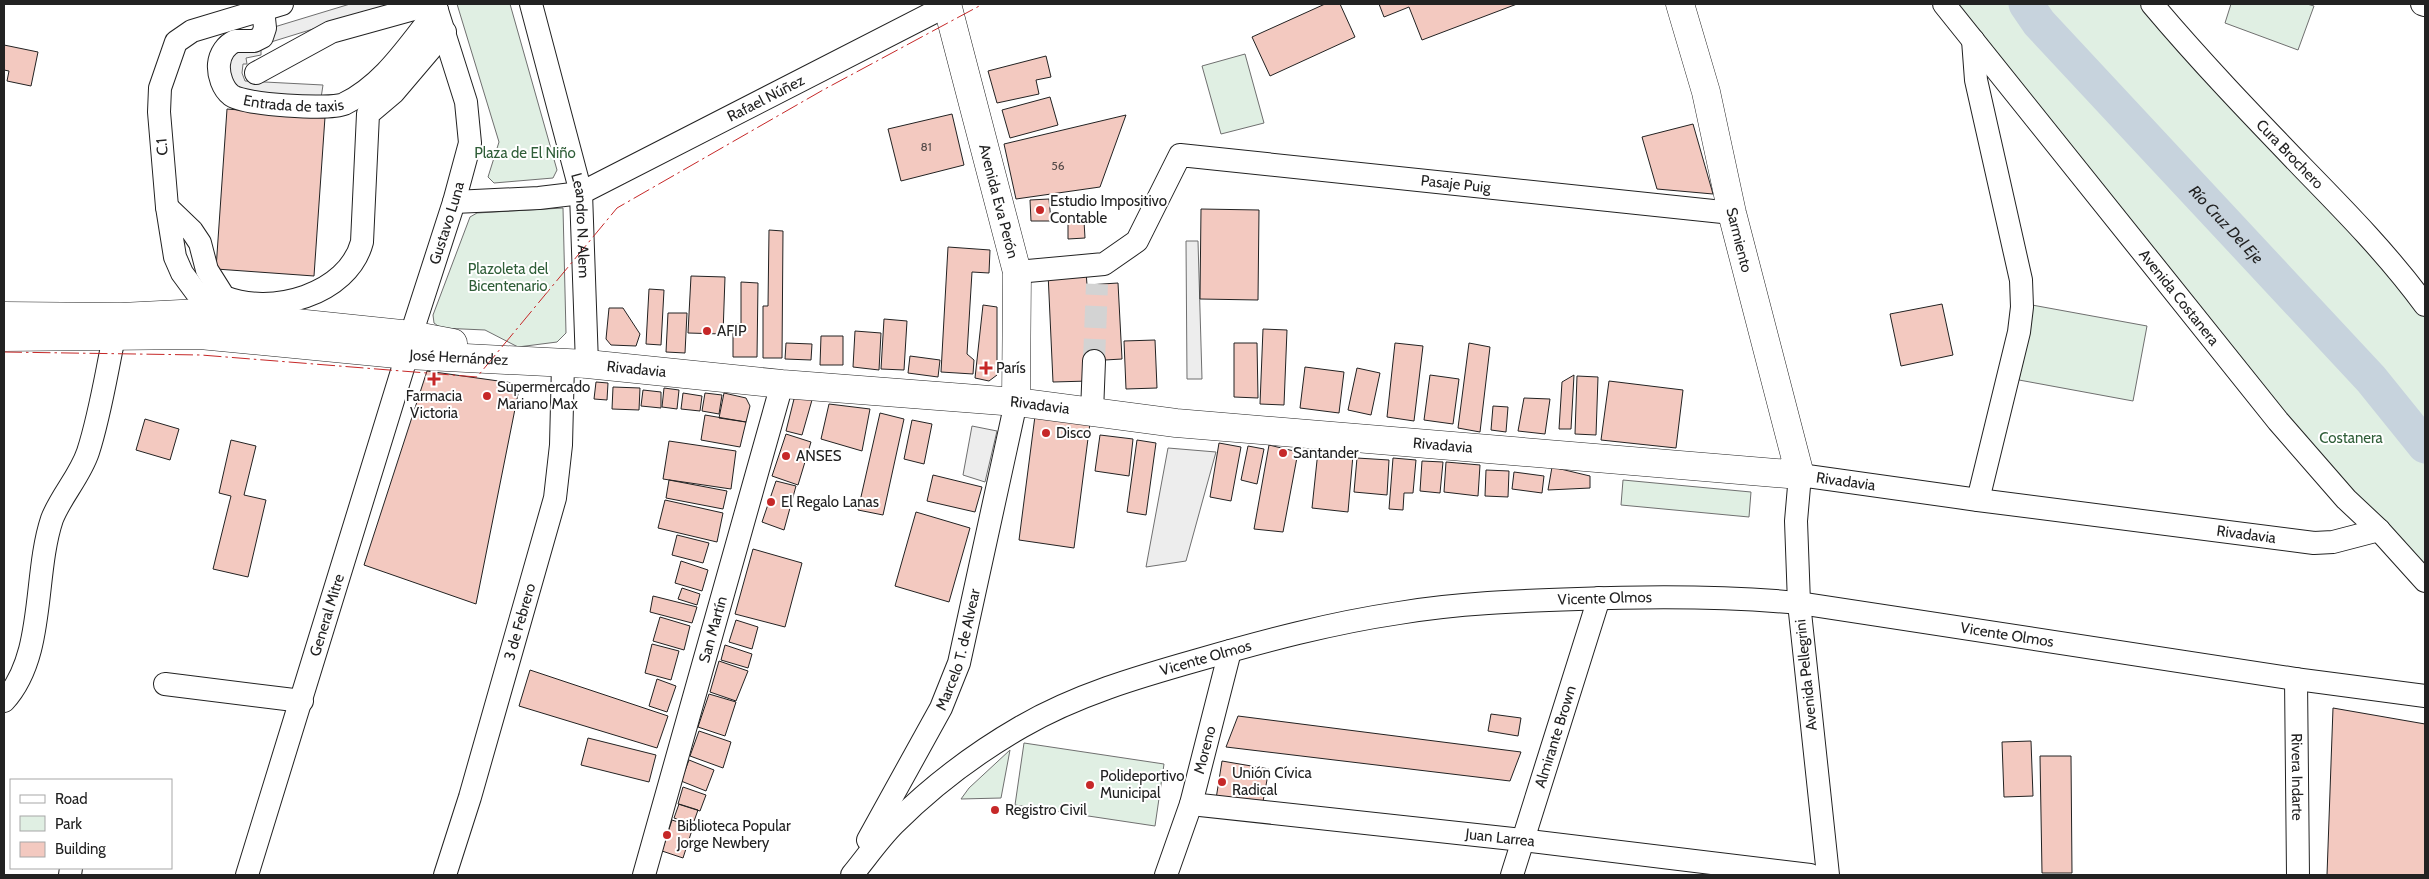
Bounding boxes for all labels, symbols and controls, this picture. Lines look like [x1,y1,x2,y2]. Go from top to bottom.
street label: Rafael Núñez [724,71,807,126]
street label: Entrada de taxis [242,91,345,116]
street label: Cura Brochero [2252,116,2327,193]
street label: C.1 [152,138,172,156]
house number: 81 [920,139,932,154]
street label: Avenida Eva Perón [975,142,1022,260]
park label: Plaza de El Niño [474,144,576,162]
house number: 56 [1051,158,1065,173]
street label: Leandro N. Alem [567,171,593,279]
street label: Pasaje Puig [1420,171,1492,197]
street label: Gustavo Luna [425,179,468,267]
water label: Río Cruz Del Eje [2185,181,2267,268]
place label: Estudio Impositivo Contable [1050,192,1167,227]
marker: Estudio Impositivo Contable [1034,204,1046,216]
street label: Sarmiento [1722,206,1756,274]
street label: Avenida Costanera [2135,246,2223,350]
park label: Plazoleta del Bicentenario [468,260,549,295]
place label: AFIP [717,322,747,340]
marker: AFIP [701,325,713,337]
street label: José Hernández [408,346,509,369]
street label: Rivadavia [606,357,668,381]
place label: París [996,359,1026,377]
marker: París [980,362,992,374]
marker: Farmacia Victoria [428,373,440,385]
place label: Supermercado Mariano Max [497,378,590,413]
place label: Farmacia Victoria [406,387,463,422]
marker: Supermercado Mariano Max [481,390,493,402]
street label: Rivadavia [1010,393,1071,418]
place label: Disco [1056,424,1091,442]
marker: Disco [1040,427,1052,439]
park label: Costanera [2319,429,2384,447]
street label: Rivadavia [1412,434,1474,457]
place label: Santander [1293,444,1359,462]
place label: ANSES [796,447,842,465]
marker: Santander [1277,447,1289,459]
marker: ANSES [780,450,792,462]
street label: Rivadavia [1815,468,1877,495]
place label: El Regalo Lanas [781,493,879,511]
marker: El Regalo Lanas [765,496,777,508]
street label: Rivadavia [2216,522,2278,547]
street label: General Mitre [306,571,348,658]
street label: 3 de Febrero [500,581,539,662]
street label: Marcelo T. de Alvear [932,587,984,713]
street label: Vicente Olmos [1557,588,1652,609]
street label: San Martín [695,594,731,665]
street label: Avenida Pellegrini [1791,618,1821,732]
street label: Vicente Olmos [1959,619,2055,651]
street label: Vicente Olmos [1158,636,1253,679]
street label: Almirante Brown [1531,683,1580,790]
street label: Moreno [1190,724,1220,776]
street label: Rivera Indarte [2288,733,2306,821]
place label: Unión Cívica Radical [1232,764,1312,799]
place label: Polideportivo Municipal [1100,767,1184,802]
marker: Unión Cívica Radical [1216,776,1228,788]
legend [10,779,172,869]
marker: Polideportivo Municipal [1084,779,1096,791]
text: Road [55,790,88,808]
place label: Registro Civil [1005,801,1087,819]
marker: Registro Civil [989,804,1001,816]
text: Park [55,815,82,833]
place label: Biblioteca Popular Jorge Newbery [676,817,791,852]
street label: Juan Larrea [1464,825,1537,851]
marker: Biblioteca Popular Jorge Newbery [661,829,673,841]
text: Building [55,840,106,858]

